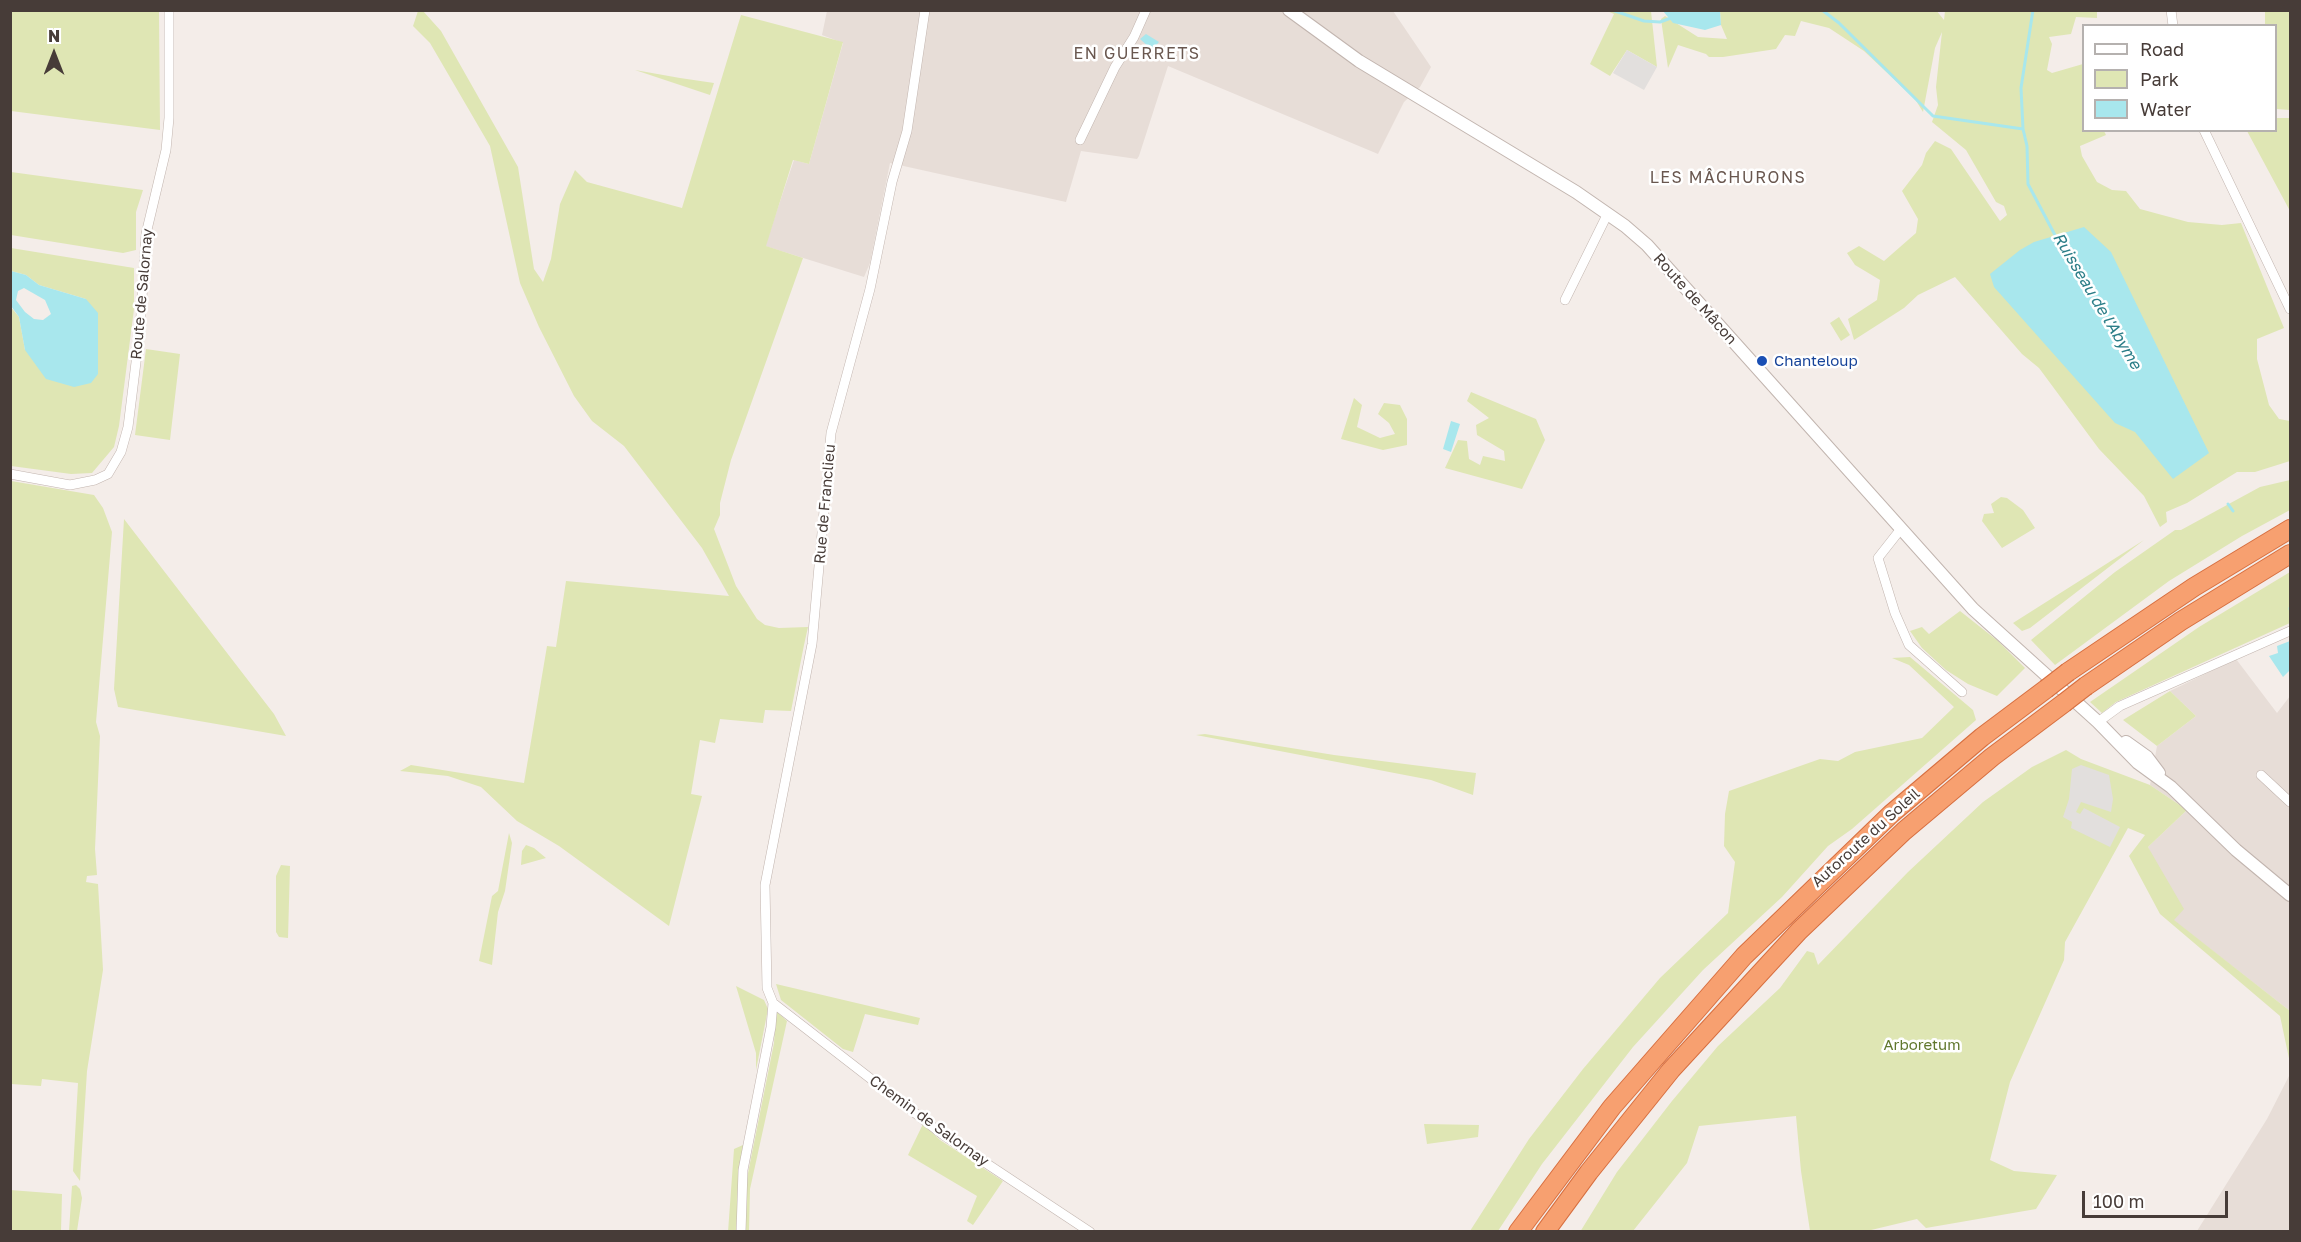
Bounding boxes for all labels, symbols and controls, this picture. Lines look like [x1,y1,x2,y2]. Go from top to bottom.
north arrow [24,24,84,84]
legend [2082,24,2277,132]
text: N [48,26,60,46]
text: Road [2140,38,2184,60]
district label: EN GUERRETS [1074,44,1200,64]
text: Park [2140,68,2179,90]
text: Water [2140,98,2191,120]
district label: LES MÂCHURONS [1650,168,1806,188]
street label: Route de Salornay [127,228,157,360]
water label: Ruisseau de l'Abyme [2049,229,2145,373]
street label: Route de Mâcon [1649,250,1741,348]
place label: Chanteloup [1774,352,1858,370]
marker: Chanteloup [1755,354,1769,368]
street label: Rue de Franclieu [811,443,839,565]
street label: Autoroute du Soleil [1808,785,1924,891]
park label: Arboretum [1884,1036,1960,1054]
street label: Chemin de Salornay [866,1072,992,1170]
scale bar [2085,1179,2230,1217]
text: 100 m [2093,1190,2144,1212]

